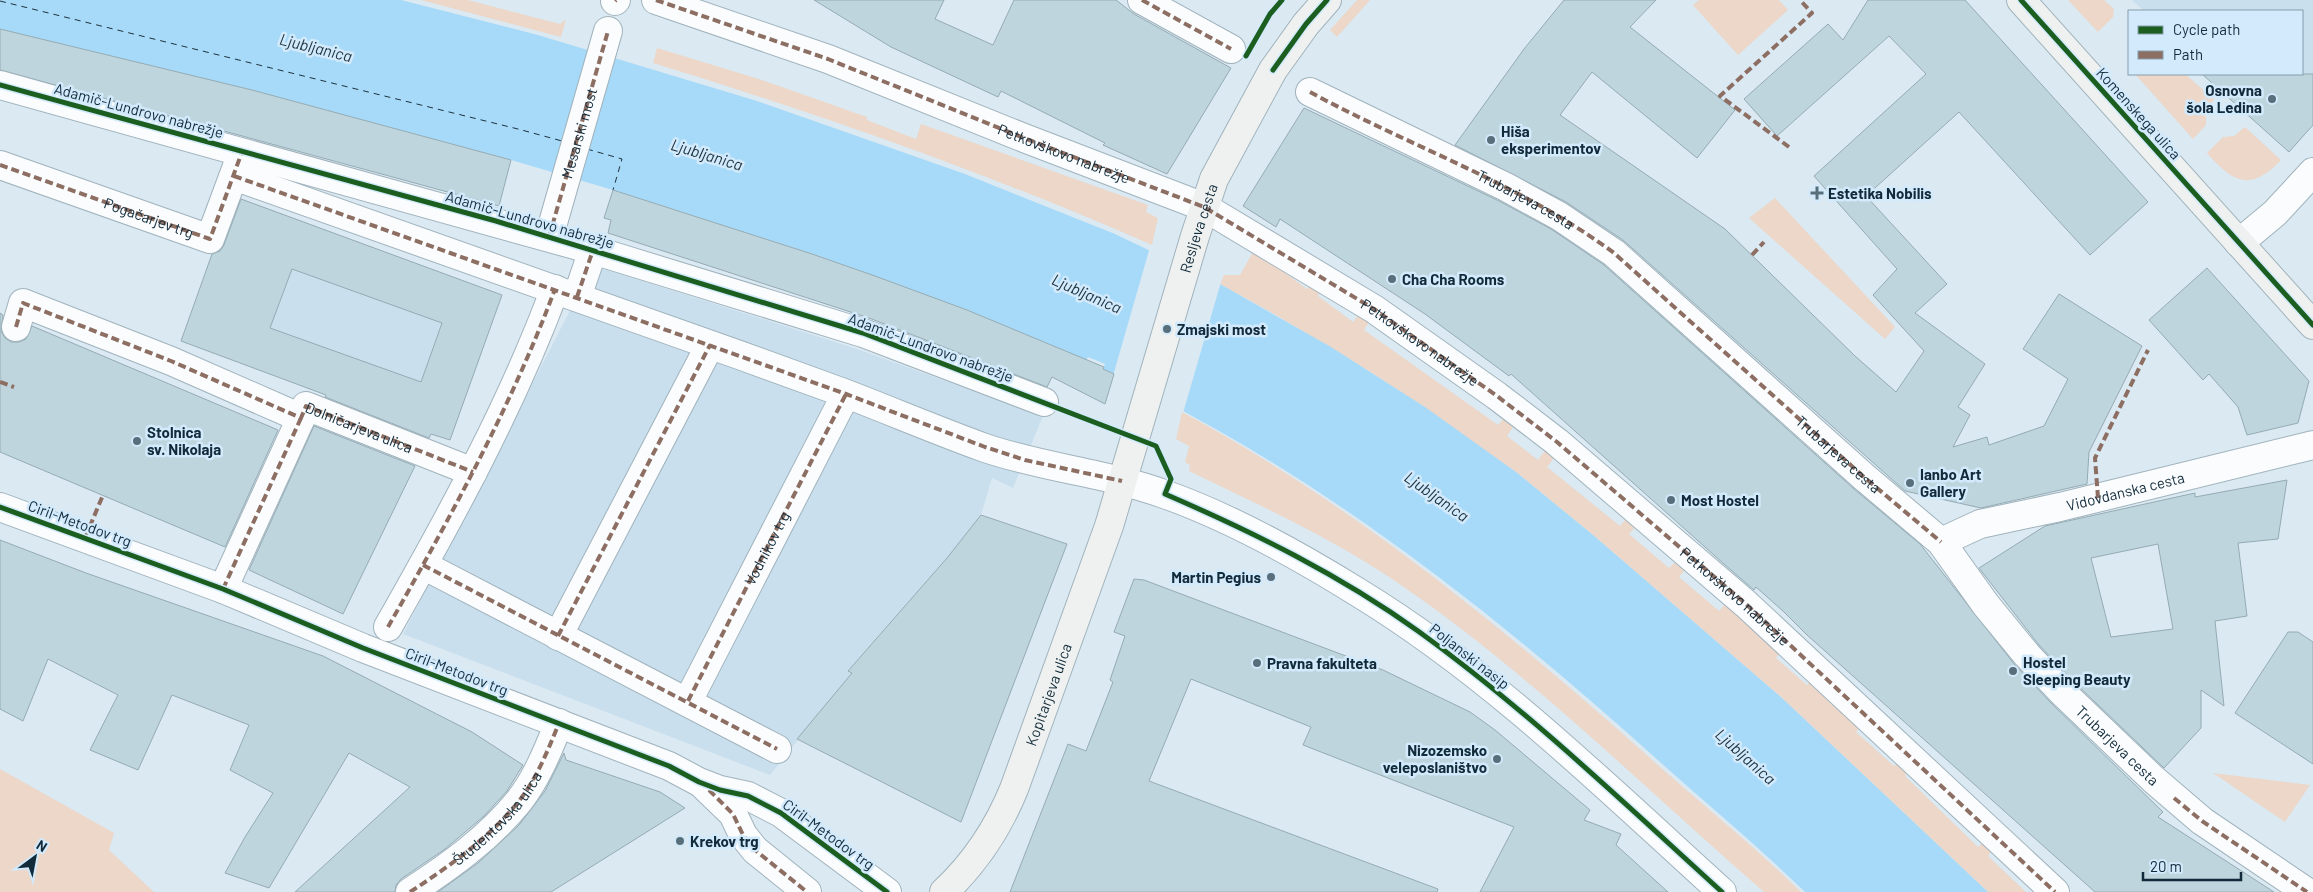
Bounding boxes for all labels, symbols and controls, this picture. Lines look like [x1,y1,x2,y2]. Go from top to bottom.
legend [2128,10,2303,75]
text: Cycle path [2173,20,2240,38]
water label: Ljubljanica [278,29,354,65]
text: Path [2173,45,2203,63]
street label: Komenskega ulica [2093,63,2185,163]
street label: Adamič-Lundrovo nabrežje [52,79,226,141]
place label: Osnovna šola Ledina [2186,81,2262,116]
street label: Mesarski most [557,86,600,181]
marker: Osnovna šola Ledina [2266,93,2278,105]
street label: Petkovškovo nabrežje [995,120,1133,187]
place label: Hiša eksperimentov [1501,122,1601,157]
water label: Ljubljanica [669,134,745,174]
marker: Hiša eksperimentov [1485,134,1497,146]
street label: Trubarjeva cesta [1474,166,1578,233]
street label: Resljeva cesta [1176,181,1221,275]
place label: Estetika Nobilis [1828,184,1932,202]
street label: Adamič-Lundrovo nabrežje [444,186,616,252]
marker: Estetika Nobilis [1810,186,1824,200]
street label: Pogačarjev trg [102,193,196,242]
water label: Ljubljanica [1049,269,1125,317]
place label: Cha Cha Rooms [1402,270,1505,288]
marker: Cha Cha Rooms [1386,273,1398,285]
street label: Petkovškovo nabrežje [1358,295,1483,390]
street label: Adamič-Lundrovo nabrežje [846,309,1016,385]
place label: Zmajski most [1177,320,1266,338]
marker: Zmajski most [1161,323,1173,335]
street label: Dolničarjeva ulica [303,398,415,456]
street label: Trubarjeva cesta [1792,412,1885,497]
place label: Stolnica sv. Nikolaja [147,423,221,458]
marker: Stolnica sv. Nikolaja [131,435,143,447]
place label: Ianbo Art Gallery [1920,465,1982,500]
water label: Ljubljanica [1401,467,1473,525]
street label: Vidovdanska cesta [2064,468,2186,514]
marker: Ianbo Art Gallery [1904,477,1916,489]
place label: Most Hostel [1681,491,1759,509]
marker: Most Hostel [1665,494,1677,506]
street label: Ciril-Metodov trg [26,496,134,550]
street label: Vodnikov trg [740,508,793,588]
street label: Petkovškovo nabrežje [1677,543,1794,649]
place label: Martin Pegius [1171,568,1261,586]
marker: Martin Pegius [1265,571,1277,583]
street label: Poljanski nasip [1427,619,1513,693]
street label: Kopitarjeva ulica [1021,641,1075,748]
street label: Ciril-Metodov trg [403,643,511,699]
place label: Hostel Sleeping Beauty [2023,653,2131,688]
place label: Pravna fakulteta [1267,654,1377,672]
marker: Pravna fakulteta [1251,657,1263,669]
marker: Hostel Sleeping Beauty [2007,665,2019,677]
street label: Trubarjeva cesta [2073,701,2163,789]
water label: Ljubljanica [1712,724,1780,788]
place label: Nizozemsko veleposlaništvo [1383,741,1487,776]
marker: Nizozemsko veleposlaništvo [1491,753,1503,765]
street label: Študentovska ulica [449,768,545,869]
street label: Ciril-Metodov trg [780,795,878,873]
north arrow [10,832,60,882]
place label: Krekov trg [690,832,759,850]
marker: Krekov trg [674,835,686,847]
text: N [34,836,51,855]
scale bar [2143,850,2240,882]
text: 20 m [2150,857,2182,875]

